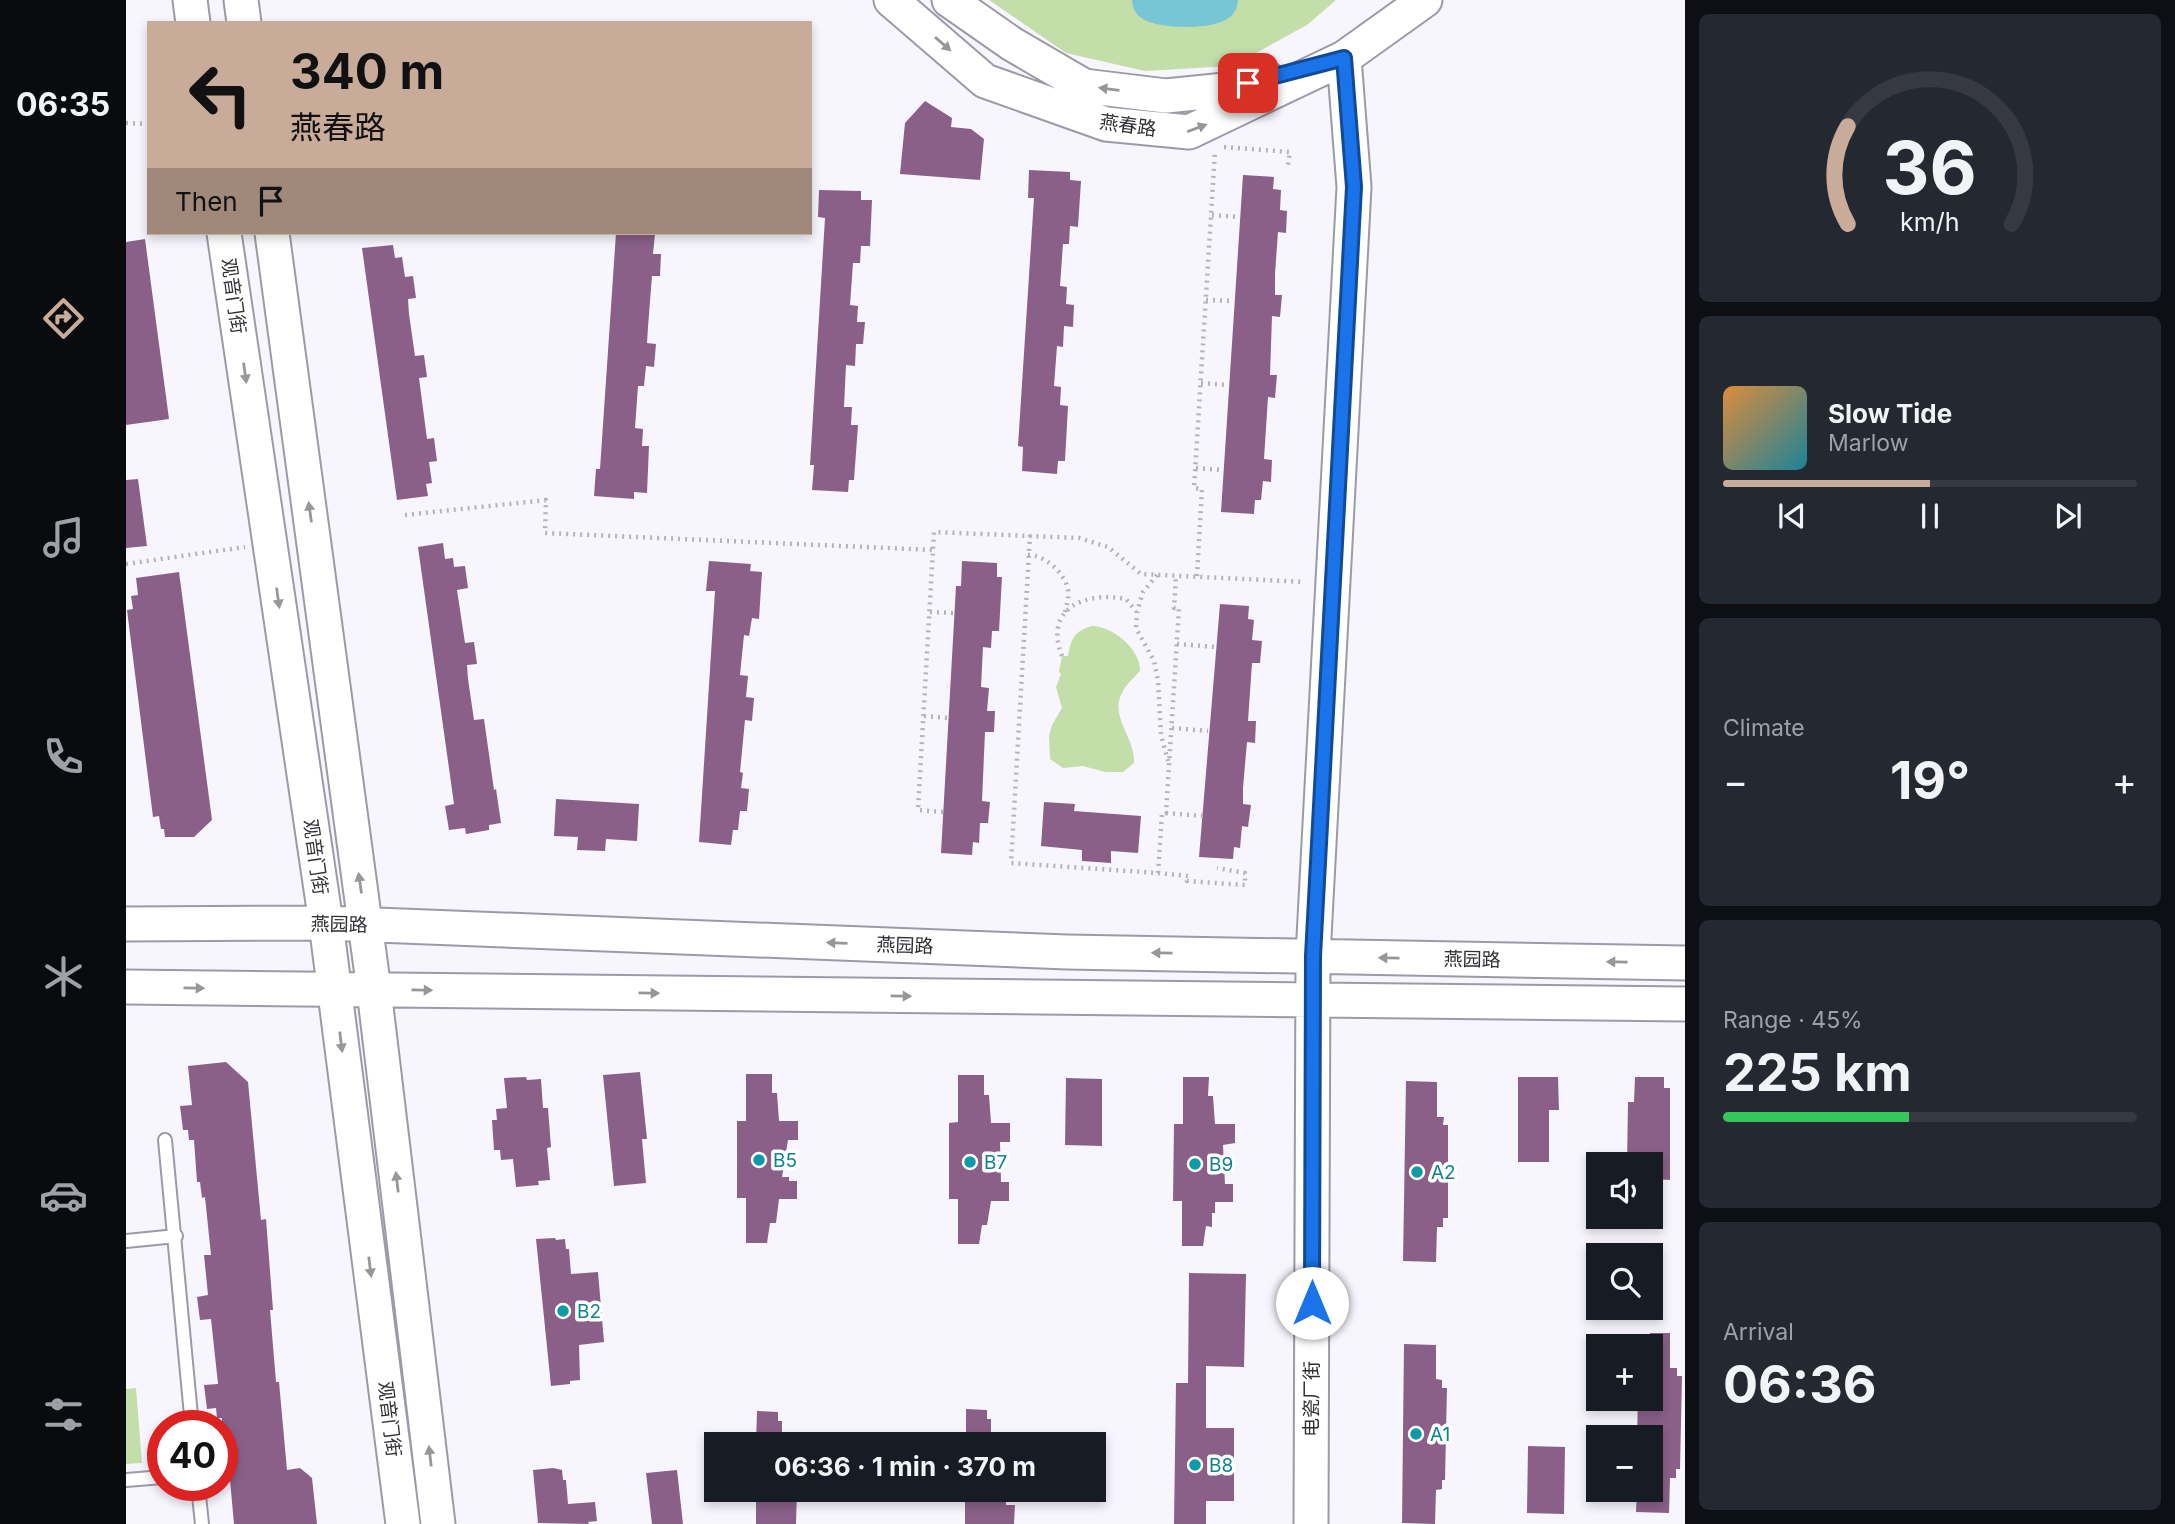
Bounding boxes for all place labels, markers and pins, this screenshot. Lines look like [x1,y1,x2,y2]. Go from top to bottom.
pin [1218,53,1278,113]
place label: B5 [773,1149,797,1172]
place label: B7 [984,1151,1007,1174]
marker: B5 [751,1152,767,1168]
place label: B9 [1209,1153,1233,1176]
marker: B7 [962,1154,978,1170]
marker: B9 [1187,1156,1203,1172]
place label: A2 [1431,1161,1456,1184]
marker: A2 [1409,1164,1425,1180]
place label: B2 [577,1300,601,1323]
marker: B2 [555,1303,571,1319]
place label: A1 [1430,1423,1450,1446]
marker: A1 [1408,1426,1424,1442]
place label: B8 [1209,1454,1233,1477]
marker: B8 [1187,1457,1203,1473]

